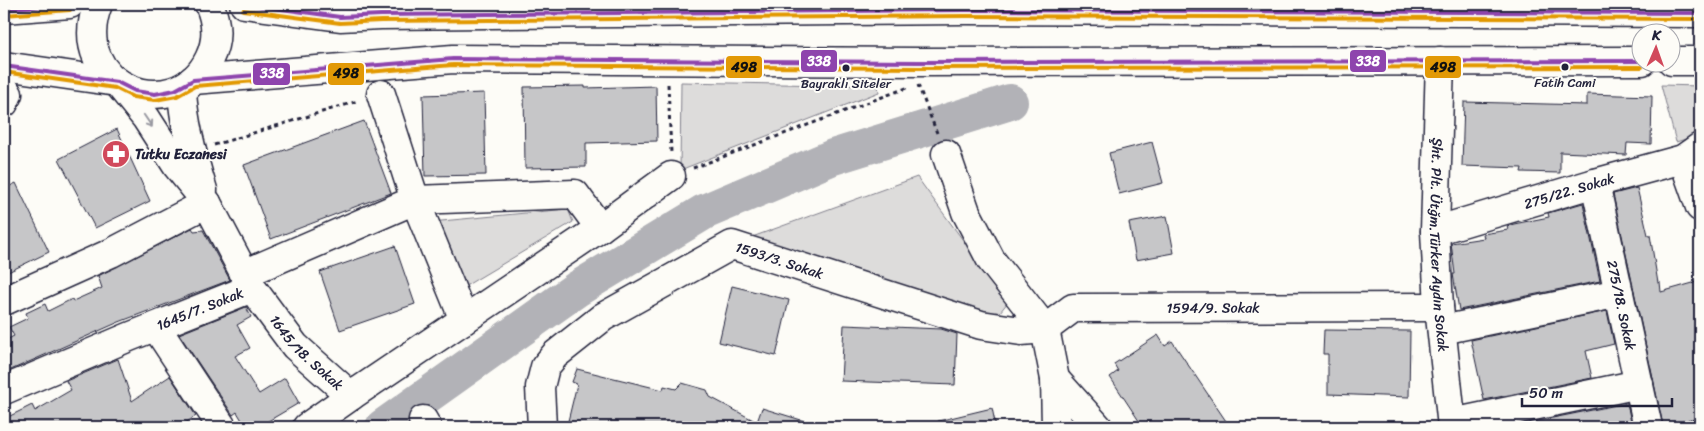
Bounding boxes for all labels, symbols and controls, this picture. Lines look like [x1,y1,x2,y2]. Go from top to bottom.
north arrow [1632,22,1682,72]
text: K [1651,23,1663,48]
line badge: 338 [800,49,838,73]
text: 338 [806,49,831,74]
line badge: 338 [1349,49,1387,73]
text: 338 [1355,49,1380,74]
line badge: 498 [725,55,763,79]
text: 498 [730,55,757,80]
line badge: 498 [1424,55,1462,79]
text: 498 [1429,55,1456,80]
text: 338 [259,61,284,86]
text: 498 [332,61,359,86]
line badge: 338 [252,62,291,86]
line badge: 498 [327,62,365,86]
marker: Fatih Cami [1560,62,1570,72]
marker: Bayraklı Siteler [841,63,851,73]
place label: Fatih Cami [1534,71,1596,94]
place label: Bayraklı Siteler [801,72,892,95]
one-way arrow [143,113,153,127]
street label: Şht. Plt. Ütğm.Türker Aydın Sokak [1422,137,1456,353]
pharmacy icon: Tutku Eczanesi [101,139,131,169]
place label: Tutku Eczanesi [135,142,228,167]
street label: 275/22. Sokak [1521,166,1618,216]
street label: 1593/3. Sokak [732,234,827,286]
street label: 275/18. Sokak [1600,258,1644,353]
street label: 1645/7. Sokak [152,280,248,337]
street label: 1594/9. Sokak [1166,295,1260,320]
street label: 1645/18. Sokak [263,309,350,397]
scale bar [1522,376,1672,408]
text: 50 m [1529,380,1564,406]

